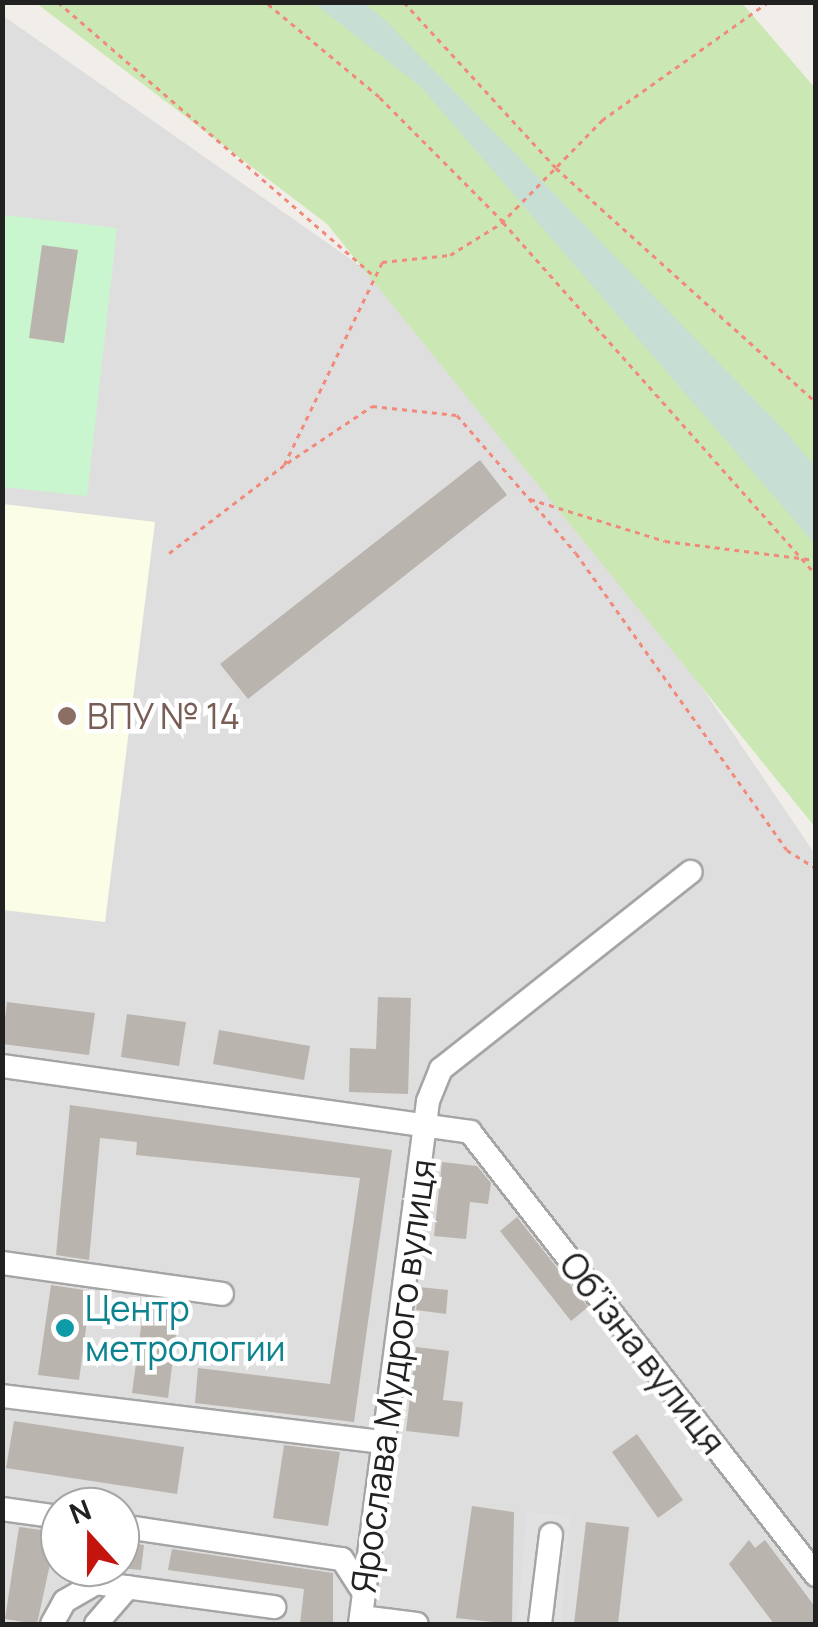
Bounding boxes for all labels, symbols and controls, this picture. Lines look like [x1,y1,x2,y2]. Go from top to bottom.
place label: ВПУ № 14 [87,695,241,737]
marker: ВПУ № 14 [56,705,78,727]
street label: Ярослава Мудрого вулиця [342,1156,444,1596]
street label: Об’їзна вулиця [551,1244,735,1462]
place label: Центр метрологии [85,1287,286,1369]
marker: Центр метрологии [54,1317,76,1339]
north arrow [40,1487,140,1587]
text: N [64,1490,96,1532]

